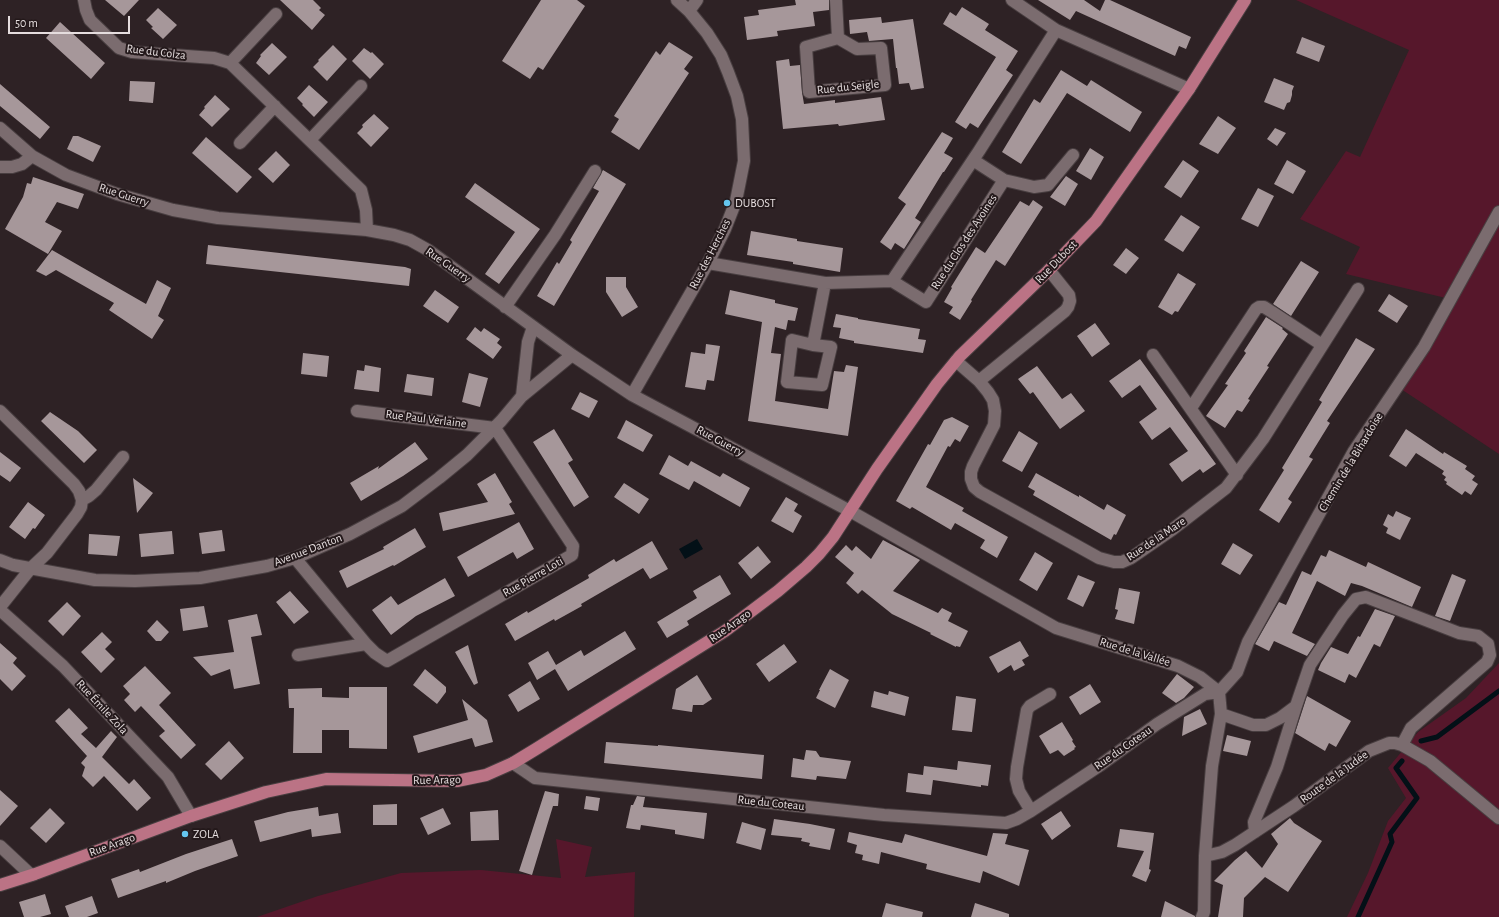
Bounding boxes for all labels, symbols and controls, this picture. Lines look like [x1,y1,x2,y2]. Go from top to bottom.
scale bar [10,8,132,34]
text: 50 m [15,17,38,29]
street label: Rue du Colza [125,41,187,63]
street label: Rue du Seigle [816,77,880,97]
street label: Rue Guerry [97,180,151,210]
street label: Rue du Clos des Avoines [928,192,1000,292]
place label: DUBOST [735,196,776,210]
marker: DUBOST [722,198,732,208]
street label: Rue des Herches [686,217,734,291]
street label: Rue Dubost [1032,237,1080,287]
street label: Rue Guerry [423,244,473,286]
street label: Rue Paul Verlaine [385,407,467,431]
street label: Chemin de la Bihardoise [1316,410,1386,514]
street label: Rue Guerry [694,423,746,459]
street label: Rue de la Mare [1124,514,1188,564]
street label: Avenue Danton [272,530,344,570]
street label: Rue Pierre Loti [500,554,566,600]
street label: Rue Arago [706,606,754,646]
street label: Rue de la Vallée [1098,634,1172,670]
street label: Rue Émile Zola [73,677,131,737]
street label: Rue du Coteau [1091,723,1155,773]
street label: Route de la Judée [1297,747,1371,807]
street label: Rue Arago [413,772,461,788]
street label: Rue du Coteau [737,792,805,814]
place label: ZOLA [193,827,219,841]
marker: ZOLA [180,829,190,839]
street label: Rue Arago [87,830,137,860]

